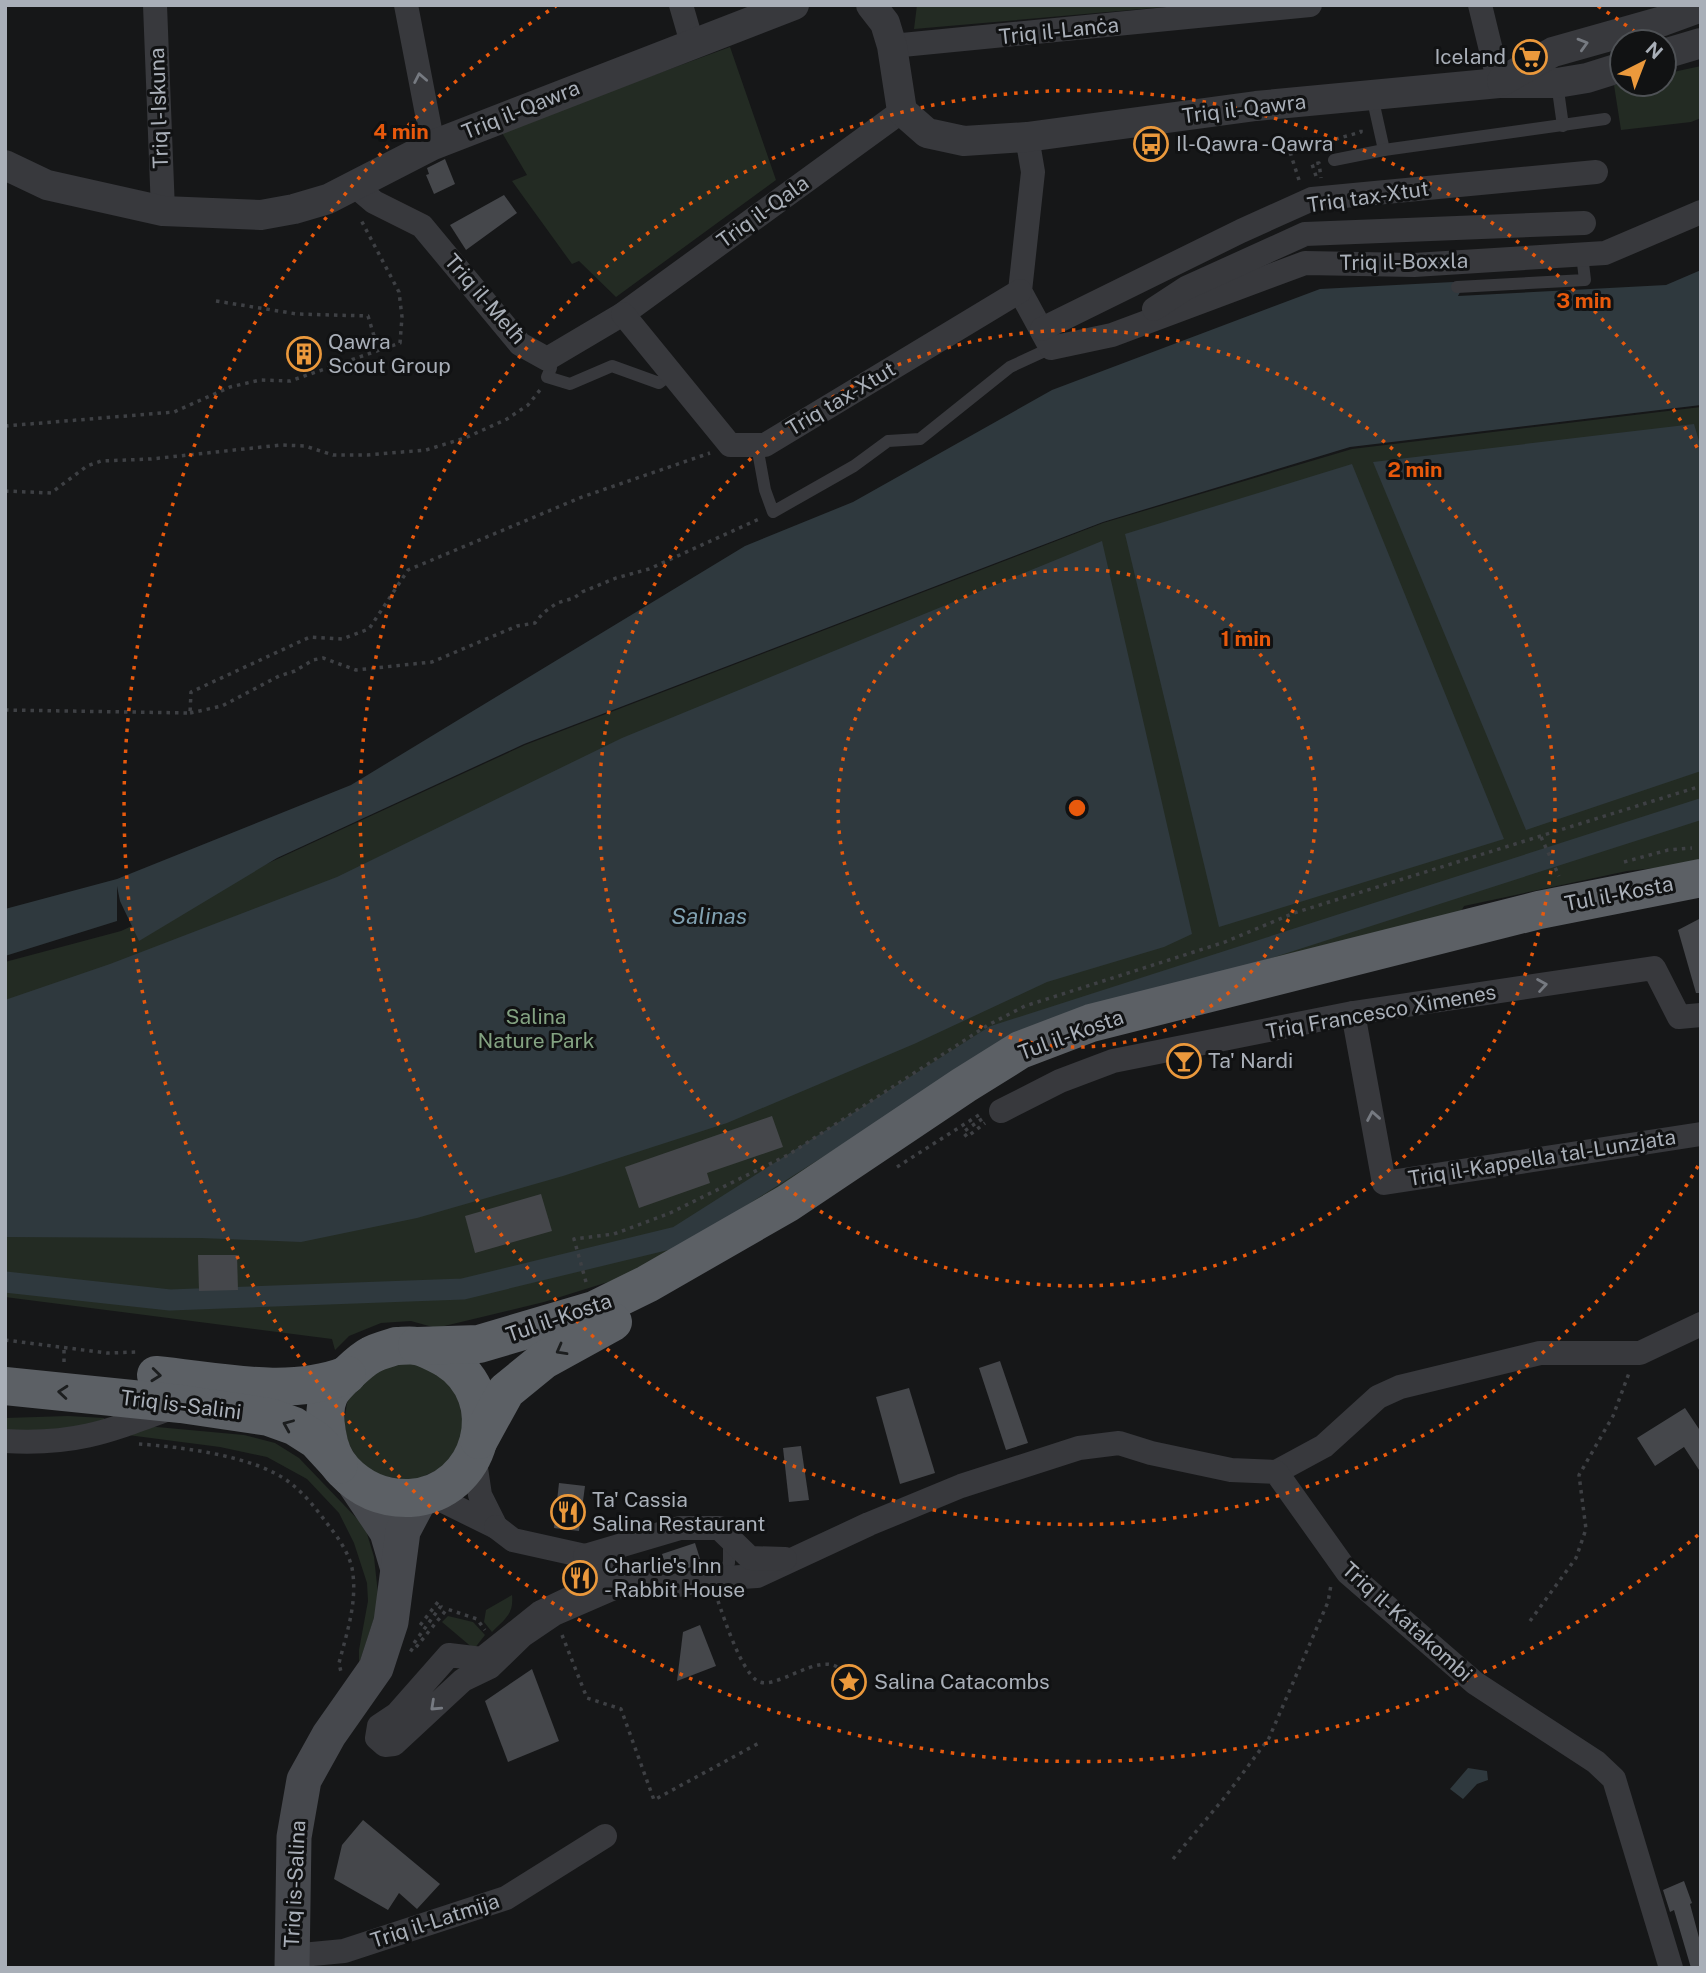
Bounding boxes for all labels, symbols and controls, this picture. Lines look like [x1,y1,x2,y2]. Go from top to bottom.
street label: Triq il-Lanċa [998,12,1120,49]
north arrow [1608,28,1678,98]
text: N [1641,37,1667,64]
supermarket icon: Iceland [1511,38,1549,76]
one-way arrow [1576,38,1588,52]
place label: Iceland [1434,44,1506,69]
street label: Triq l-Iskuna [144,47,173,169]
one-way arrow [414,72,429,84]
street label: Triq il-Qawra [458,75,583,144]
street label: Triq il-Qawra [1181,89,1307,129]
text: 4 min [373,119,429,144]
bus stop icon: Il-Qawra - Qawra [1132,125,1170,163]
place label: Il-Qawra - Qawra [1176,131,1333,156]
street label: Triq il-Qala [712,170,813,253]
street label: Triq tax-Xtut [1305,176,1430,217]
street label: Triq il-Boxxla [1339,248,1469,275]
street label: Triq il-Melħ [440,249,531,349]
text: 3 min [1556,288,1612,313]
place label: Qawra Scout Group [328,329,451,378]
building icon: Qawra Scout Group [285,335,323,373]
street label: Triq tax-Xtut [782,356,900,441]
text: 2 min [1387,457,1443,482]
text: 1 min [1221,626,1271,651]
centre of rings [1065,796,1089,820]
street label: Tul il-Kosta [1563,871,1675,916]
water label: Salinas [671,902,747,929]
one-way arrow [1536,978,1547,993]
street label: Triq Francesco Ximenes [1264,979,1498,1044]
park label: Salina Nature Park [477,1004,595,1053]
street label: Tul il-Kosta [1015,1004,1127,1065]
bar icon: Ta' Nardi [1165,1042,1203,1080]
place label: Ta' Nardi [1208,1048,1293,1073]
one-way arrow [1366,1110,1381,1122]
street label: Triq il-Kappella tal-Lunzjata [1406,1124,1677,1191]
street label: Tul il-Kosta [503,1288,615,1347]
one-way arrow [556,1342,568,1355]
one-way arrow [151,1367,162,1382]
one-way arrow [58,1384,69,1399]
street label: Triq is-Salini [119,1385,243,1424]
one-way arrow [282,1419,295,1433]
place label: Ta' Cassia Salina Restaurant [592,1487,765,1536]
restaurant icon: Ta' Cassia Salina Restaurant [549,1493,587,1531]
place label: Charlie's Inn - Rabbit House [604,1553,745,1602]
street label: Triq il-Katakombi [1337,1557,1477,1686]
restaurant icon: Charlie's Inn - Rabbit House [561,1559,599,1597]
place icon: Salina Catacombs [830,1663,868,1701]
place label: Salina Catacombs [874,1669,1050,1694]
one-way arrow [430,1698,443,1710]
street label: Triq is-Salina [279,1820,310,1948]
street label: Triq il-Latmija [367,1888,502,1953]

